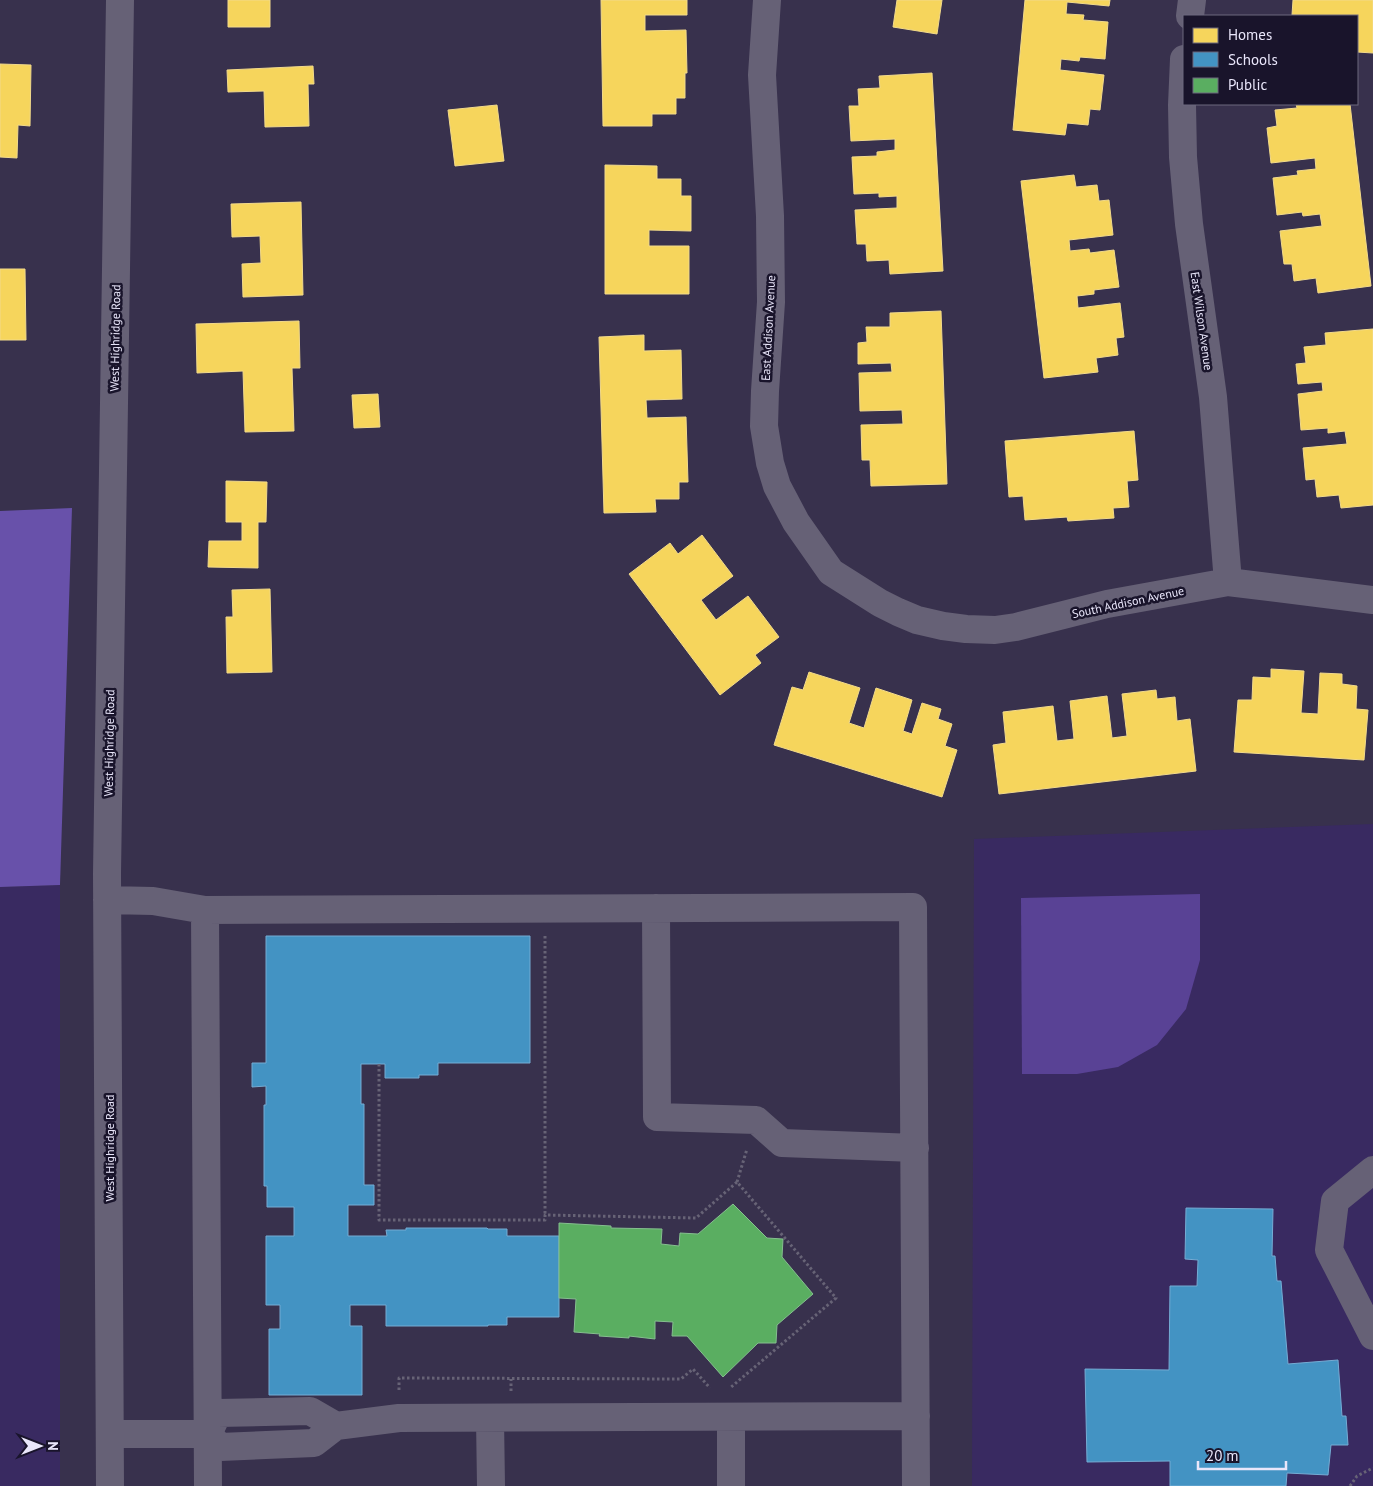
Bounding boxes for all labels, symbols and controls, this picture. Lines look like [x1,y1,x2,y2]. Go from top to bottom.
legend [1183,15,1358,105]
text: Homes [1228,25,1272,44]
text: Schools [1228,50,1278,69]
text: Public [1228,75,1267,94]
street label: East Wilson Avenue [1188,271,1216,371]
street label: East Addison Avenue [758,275,778,381]
street label: West Highridge Road [107,284,123,392]
street label: South Addison Avenue [1071,583,1185,621]
street label: West Highridge Road [101,689,117,797]
street label: West Highridge Road [102,1094,117,1202]
north arrow [15,1421,65,1471]
scale bar [1198,1438,1286,1470]
text: N [44,1441,62,1451]
text: 20 m [1206,1446,1239,1465]

